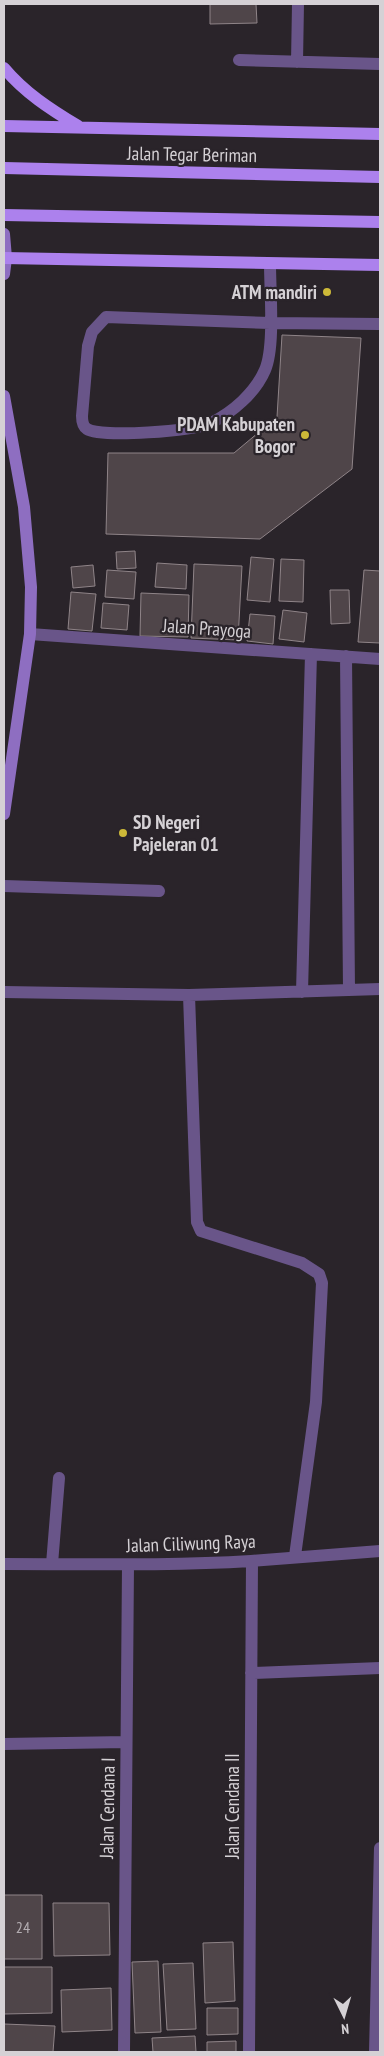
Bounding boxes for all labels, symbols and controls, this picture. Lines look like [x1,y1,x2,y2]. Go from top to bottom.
street label: Jalan Tegar Beriman [126,141,257,167]
place label: ATM mandiri [231,280,317,304]
marker: ATM mandiri [321,286,333,298]
place label: PDAM Kabupaten Bogor [177,412,295,458]
marker: PDAM Kabupaten Bogor [299,429,311,441]
street label: Jalan Prayoga [161,613,252,643]
place label: SD Negeri Pajeleran 01 [133,810,219,856]
marker: SD Negeri Pajeleran 01 [117,827,129,839]
street label: Jalan Ciliwung Raya [125,1529,256,1557]
street label: Jalan Cendana II [220,1753,244,1860]
street label: Jalan Cendana I [94,1757,120,1860]
house number: 24 [16,1917,30,1937]
north arrow [319,1991,369,2041]
text: N [341,2020,350,2038]

